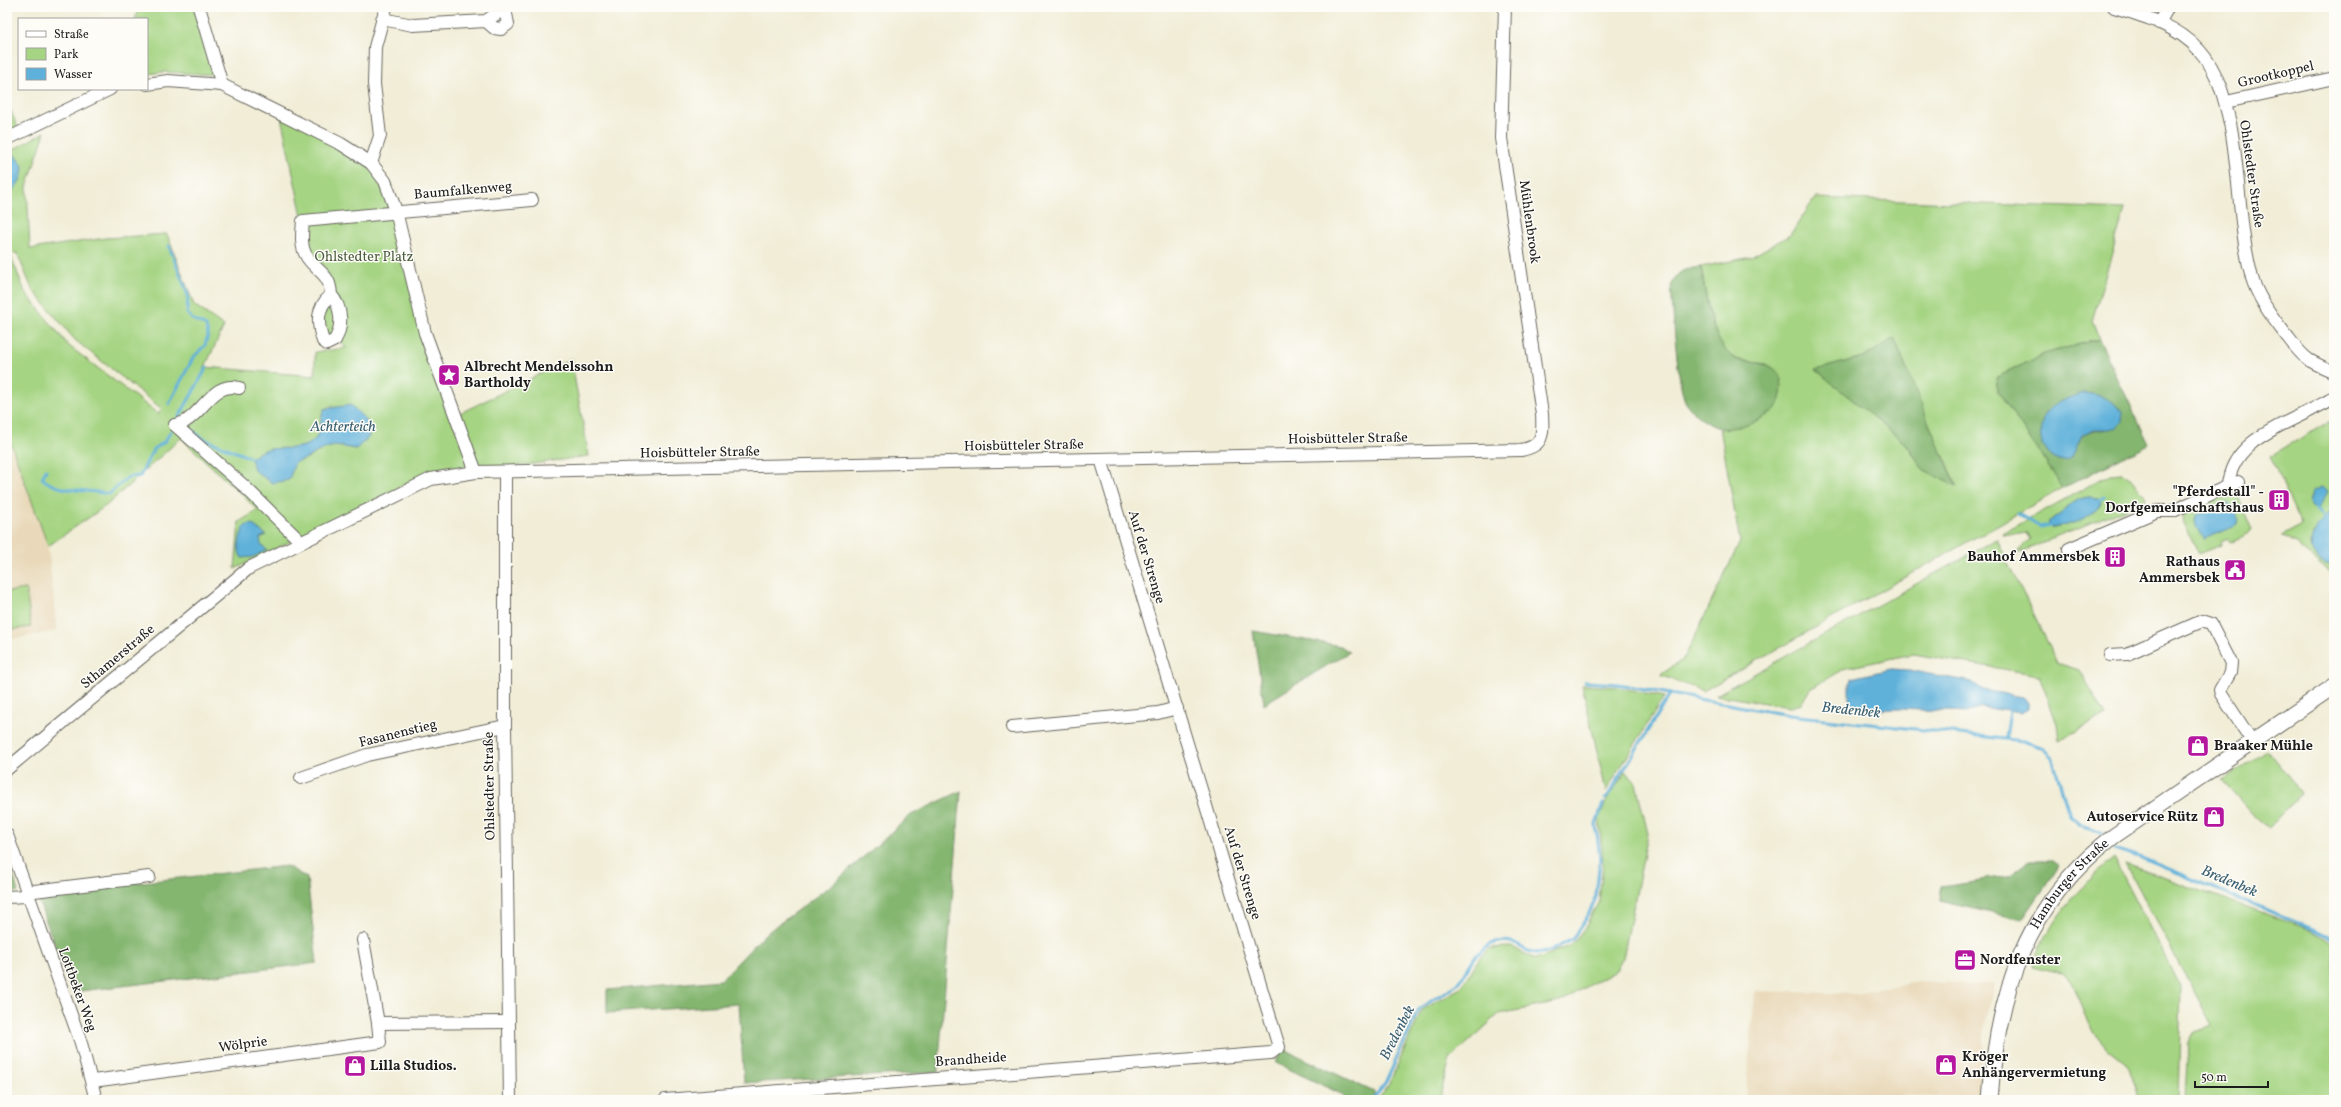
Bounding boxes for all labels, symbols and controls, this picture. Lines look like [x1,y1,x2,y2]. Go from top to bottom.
legend [18,18,148,90]
text: Straße [54,27,89,43]
text: Park [54,47,79,63]
street label: Grootkoppel [2236,57,2316,93]
text: Wasser [54,67,92,83]
street label: Ohlstedter Straße [2234,119,2268,229]
street label: Baumfalkenweg [413,177,513,205]
street label: Mühlenbrook [1514,179,1544,265]
park label: Ohlstedter Platz [314,248,414,267]
place label: Albrecht Mendelssohn Bartholdy [464,358,613,393]
place icon: Albrecht Mendelssohn Bartholdy [436,362,462,388]
water label: Achterteich [309,417,376,438]
street label: Hoisbütteler Straße [1288,428,1408,450]
street label: Hoisbütteler Straße [964,435,1084,457]
street label: Hoisbütteler Straße [640,442,760,464]
place label: "Pferdestall" - Dorfgemeinschaftshaus [2105,483,2264,518]
building icon: "Pferdestall" - Dorfgemeinschaftshaus [2266,487,2292,513]
street label: Auf der Strenge [1123,508,1169,606]
building icon: Bauhof Ammersbek [2102,544,2128,570]
place label: Bauhof Ammersbek [1967,548,2101,567]
place label: Rathaus Ammersbek [2139,553,2221,588]
public building icon: Rathaus Ammersbek [2222,557,2248,583]
street label: Sthamerstraße [77,620,159,694]
water label: Bredenbek [1820,697,1882,725]
street label: Fasanenstieg [357,715,439,753]
street label: Ohlstedter Straße [480,731,500,840]
shop icon: Braaker Mühle [2185,733,2211,759]
place label: Braaker Mühle [2214,737,2313,756]
shop icon: Autoservice Rütz [2201,804,2227,830]
place label: Autoservice Rütz [2087,808,2198,827]
street label: Auf der Strenge [1219,824,1265,922]
street label: Hamburger Straße [2025,834,2113,933]
water label: Bredenbek [2198,861,2260,903]
street label: Lottbeker Weg [53,945,101,1035]
office icon: Nordfenster [1952,947,1978,973]
place label: Nordfenster [1980,951,2061,970]
water label: Bredenbek [1375,1002,1421,1064]
street label: Wölprie [217,1032,269,1058]
street label: Brandheide [935,1048,1008,1072]
place label: Kröger Anhängervermietung [1962,1048,2106,1083]
shop icon: Kröger Anhängervermietung [1933,1052,1959,1078]
shop icon: Lilla Studios. [342,1053,368,1079]
place label: Lilla Studios. [370,1057,457,1076]
scale bar [2195,1063,2268,1089]
text: 50 m [2201,1070,2227,1086]

